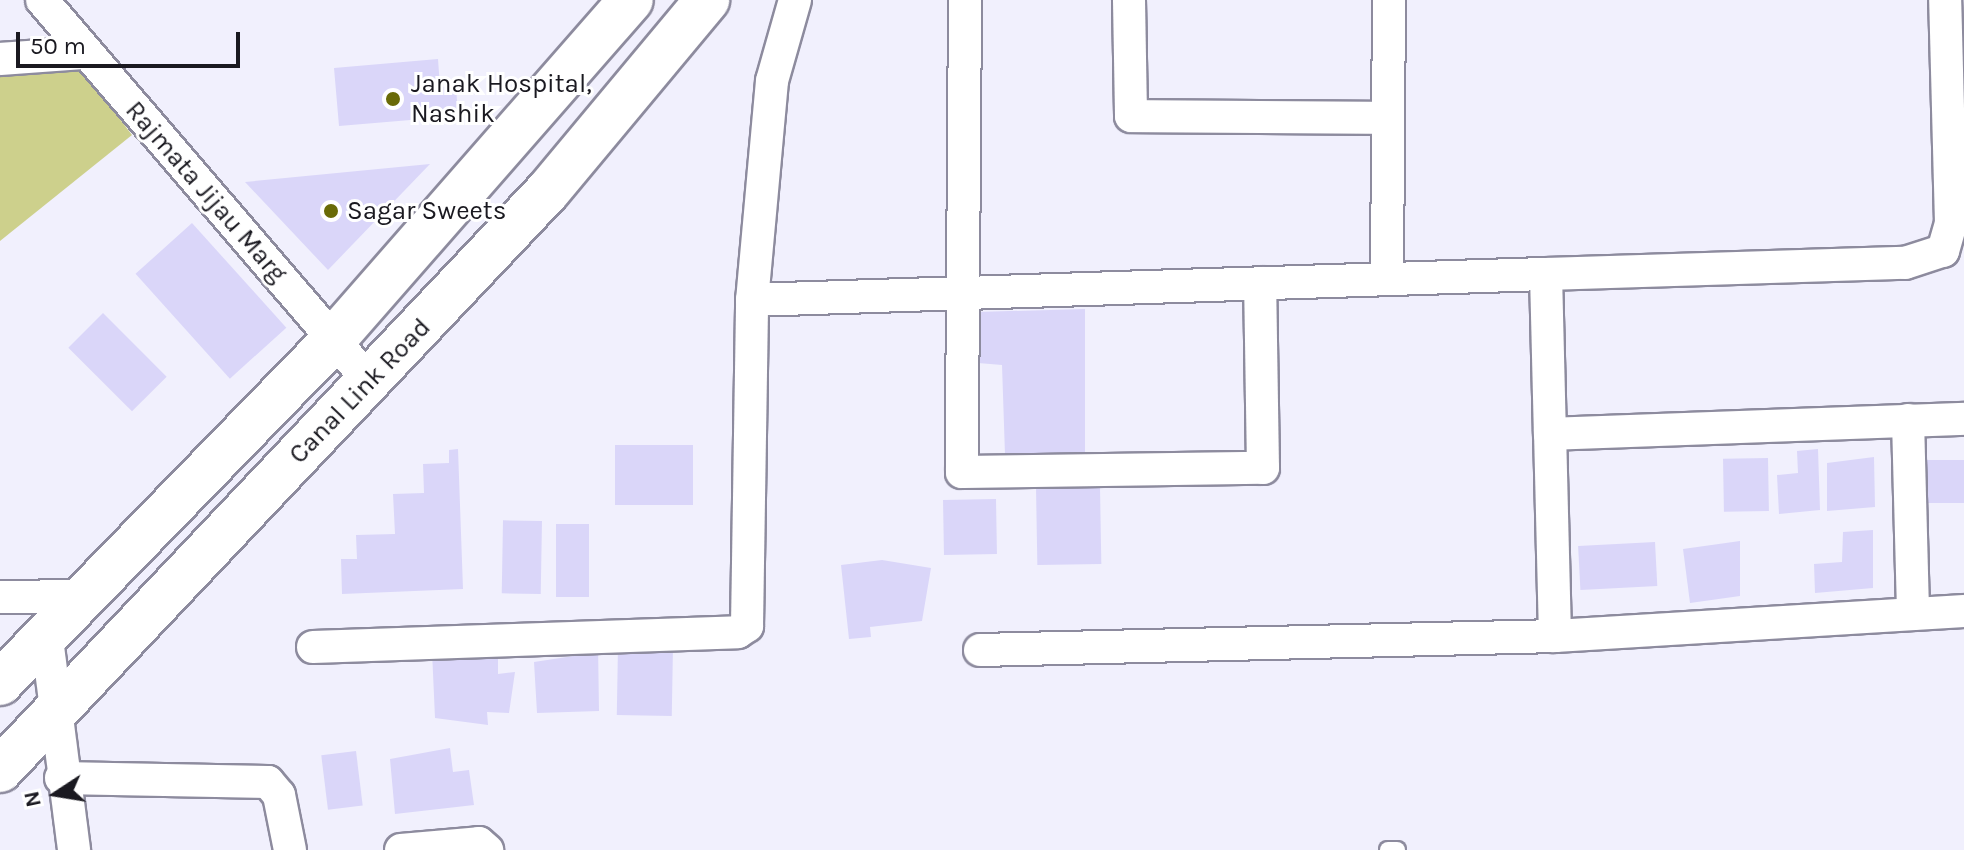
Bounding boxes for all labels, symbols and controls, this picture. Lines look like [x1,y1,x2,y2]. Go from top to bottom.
scale bar [20,16,244,66]
text: 50 m [30,32,86,60]
place label: Janak Hospital, Nashik [411,68,592,130]
marker: Janak Hospital, Nashik [382,88,404,110]
street label: Rajmata Jijau Marg [119,95,293,289]
place label: Sagar Sweets [347,195,506,227]
marker: Sagar Sweets [322,202,340,220]
street label: Canal Link Road [283,312,437,470]
north arrow [16,754,96,834]
text: N [18,789,47,809]

